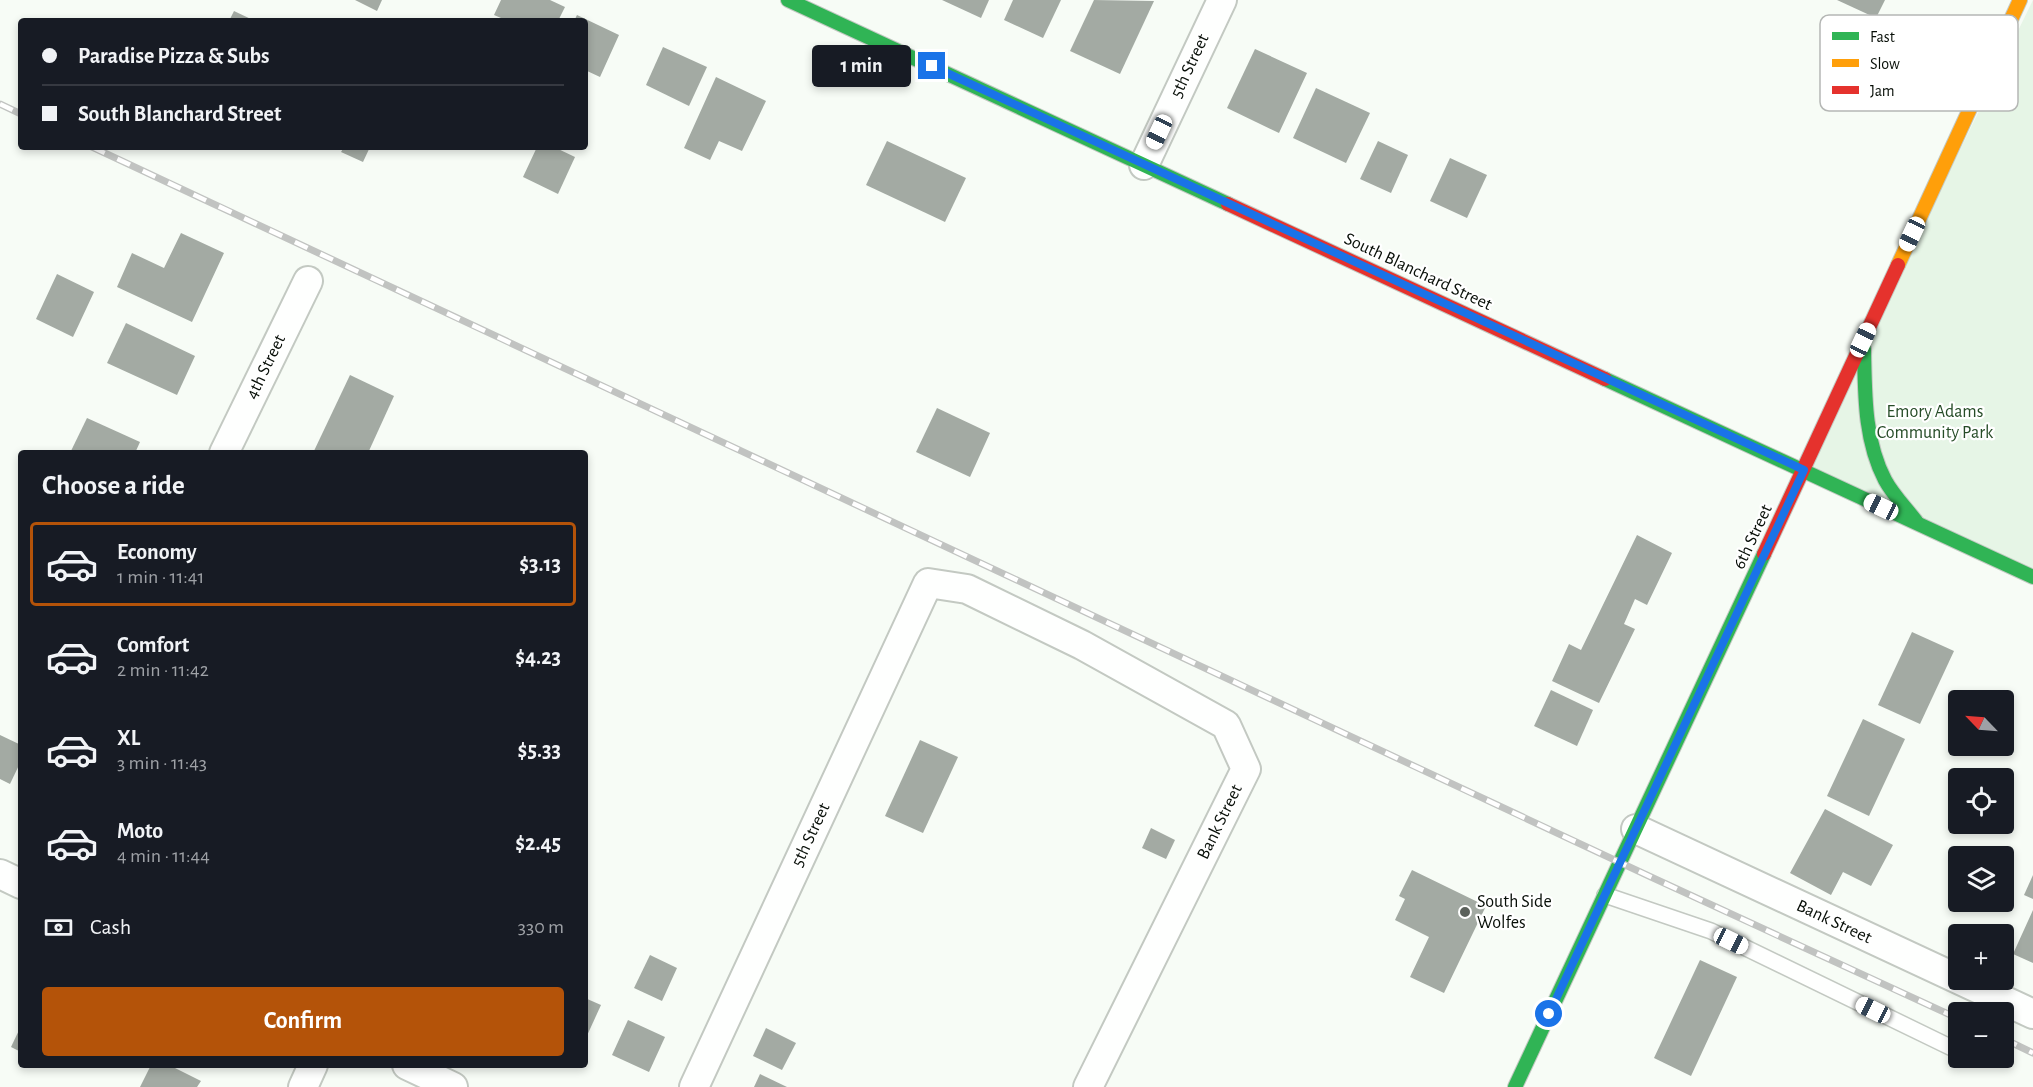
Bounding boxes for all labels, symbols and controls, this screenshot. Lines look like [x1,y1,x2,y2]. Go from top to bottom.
legend [1820,15,2018,111]
text: Fast [1870,29,1895,45]
street label: 5th Street [1167,31,1213,101]
text: Paradise Pizza & Subs [78,45,269,67]
callout: 1 min [812,45,911,87]
route end [918,52,945,79]
text: 1 min [840,56,883,76]
text: Slow [1870,56,1900,72]
text: Jam [1870,83,1895,99]
text: South Blanchard Street [78,103,281,125]
car [1143,112,1175,152]
car [1896,214,1928,254]
street label: South Blanchard Street [1341,230,1495,314]
car [1847,320,1879,360]
street label: 4th Street [243,332,289,402]
park label: Emory Adams Community Park [1877,403,1994,442]
text: Choose a ride [42,472,185,499]
car [1861,491,1901,523]
street label: 6th Street [1730,502,1776,572]
icon: car [45,537,99,591]
text: Economy [117,541,197,563]
text: $3.13 [519,553,561,575]
text: 1 min · 11:41 [117,567,204,587]
icon: car [45,630,99,684]
text: Comfort [117,634,189,656]
text: $4.23 [515,646,561,668]
text: 2 min · 11:42 [117,660,209,680]
north arrow [1948,690,2014,756]
map controls [1948,690,2014,1068]
icon: car [45,723,99,777]
text: XL [117,727,140,749]
text: $5.33 [518,739,561,761]
text: 3 min · 11:43 [117,753,207,773]
button: locate [1948,768,2014,834]
street label: Bank Street [1194,782,1246,862]
street label: 5th Street [788,800,834,870]
icon: car [45,816,99,870]
text: Moto [117,820,163,842]
text: $2.45 [515,832,561,854]
text: 4 min · 11:44 [117,846,210,866]
button: layers [1948,846,2014,912]
place label: South Side Wolfes [1477,893,1552,932]
street label: Bank Street [1794,897,1875,947]
marker: South Side Wolfes [1458,905,1472,919]
icon: cash [42,911,75,944]
text: Cash [90,916,131,938]
text: 330 m [518,917,564,937]
button: + [1948,924,2014,990]
car [1711,925,1751,957]
button: Confirm [42,987,564,1056]
car [1853,994,1893,1026]
route start [1535,1000,1562,1027]
button: − [1948,1002,2014,1068]

